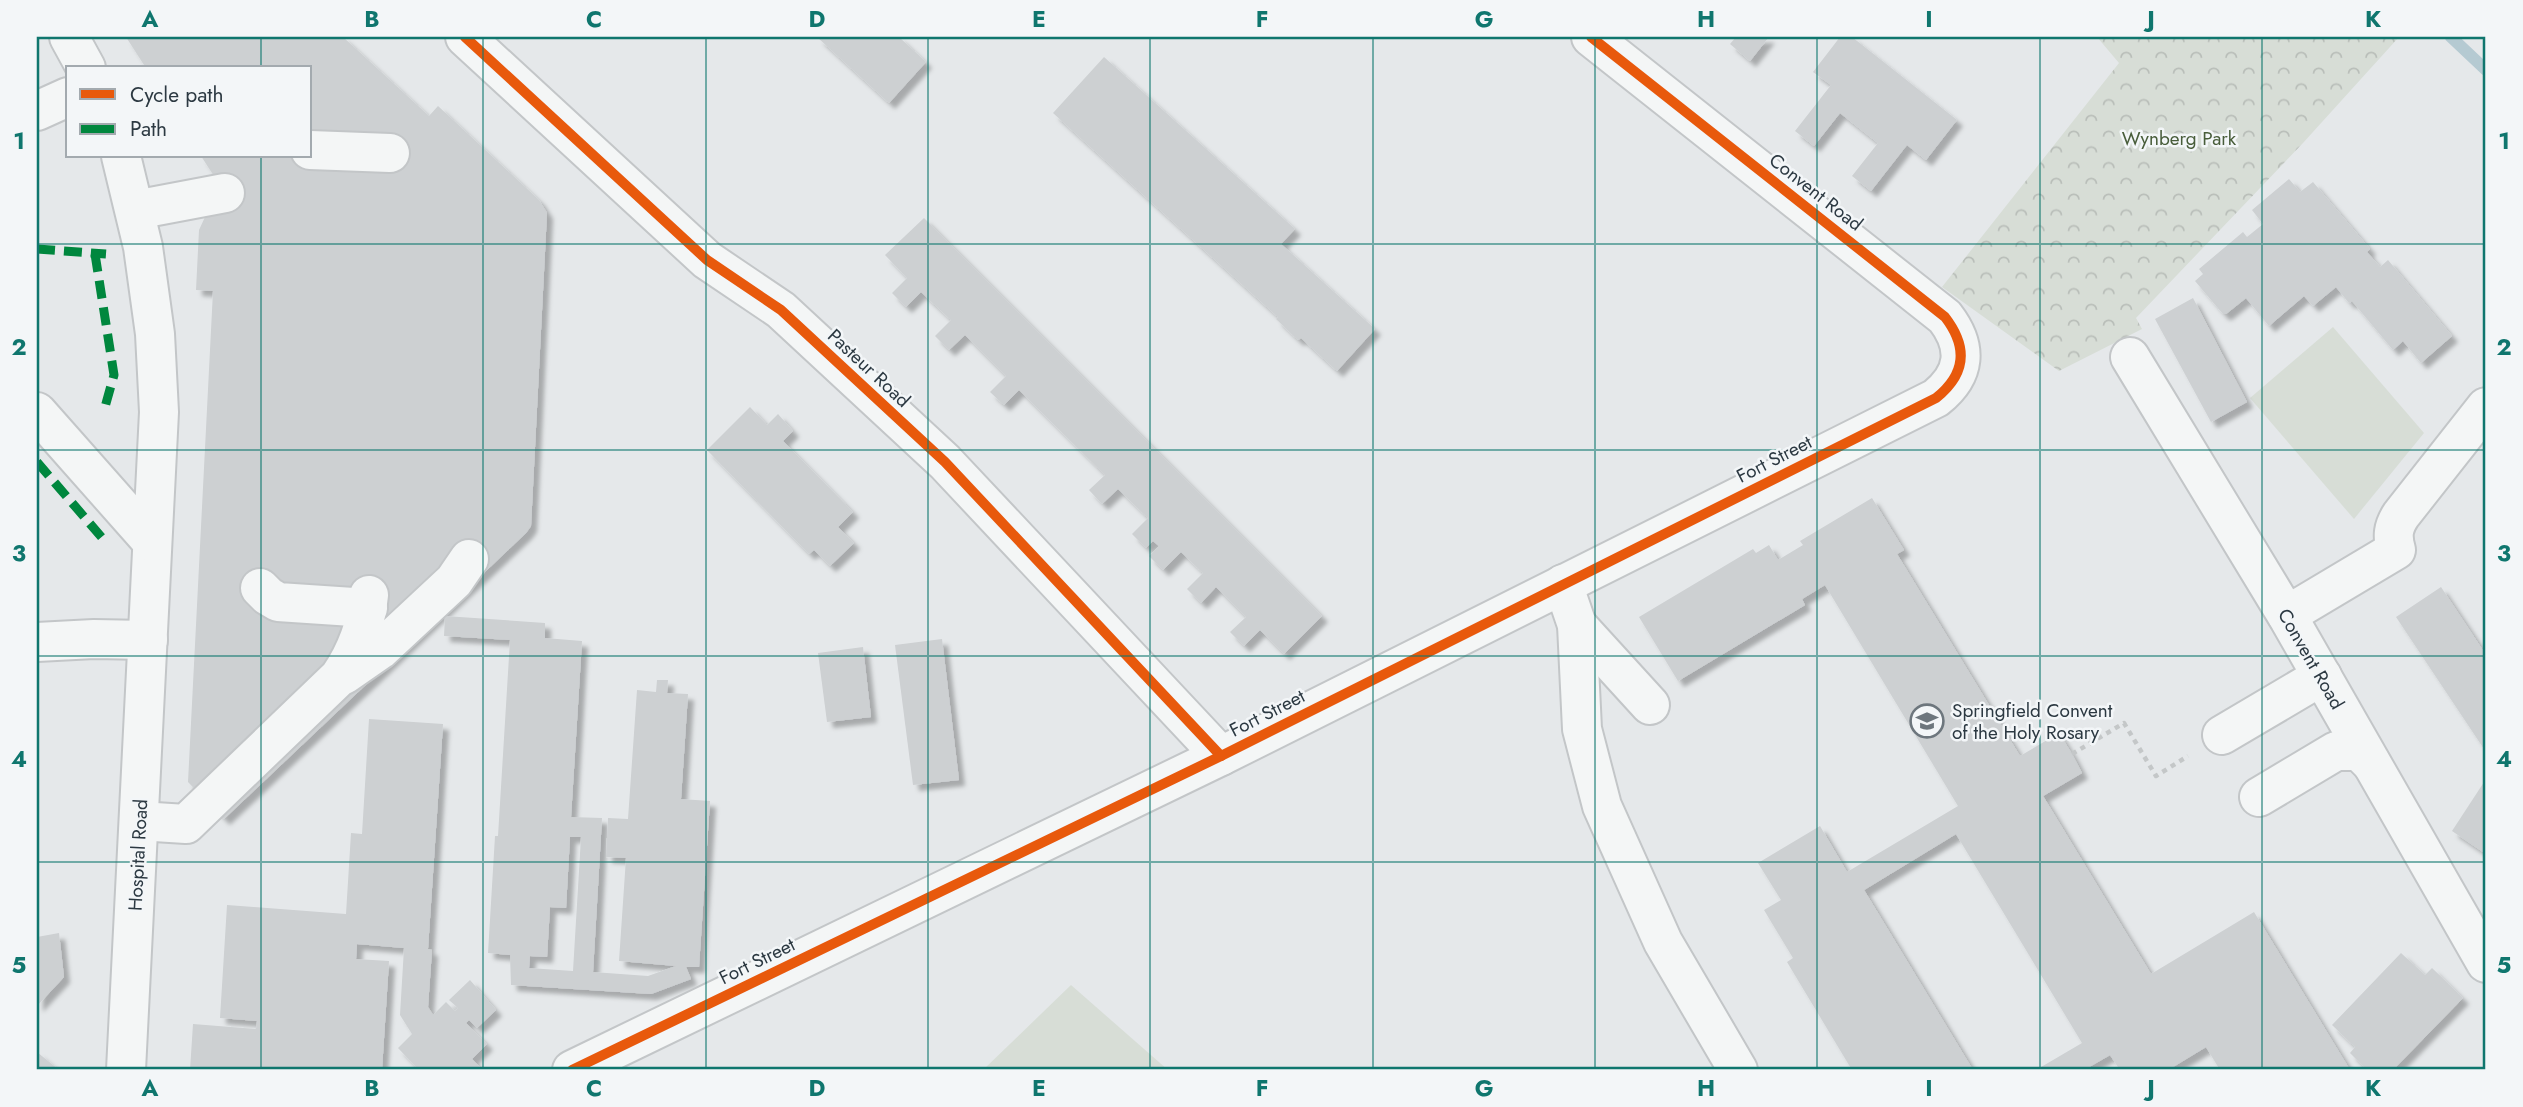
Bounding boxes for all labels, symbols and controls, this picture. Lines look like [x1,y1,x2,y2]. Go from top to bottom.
text: A [141,2,159,36]
text: B [364,2,380,36]
text: C [586,2,602,36]
text: D [809,2,826,36]
text: E [1032,2,1046,36]
text: F [1256,2,1268,36]
text: G [1475,2,1493,36]
text: H [1697,2,1715,36]
text: I [1925,2,1933,36]
text: J [2143,2,2155,36]
text: K [2365,2,2382,36]
legend [66,66,312,158]
text: Cycle path [130,80,223,110]
text: Path [130,114,167,144]
text: 1 [13,124,25,158]
text: 1 [2498,124,2510,158]
park label: Wynberg Park [2122,125,2237,152]
street label: Convent Road [1763,147,1869,237]
street label: Pasteur Road [822,323,916,413]
text: 2 [11,330,27,364]
text: 2 [2496,330,2512,364]
street label: Fort Street [1732,428,1817,490]
text: 3 [12,536,26,570]
text: 3 [2497,536,2511,570]
street label: Convent Road [2271,604,2351,714]
street label: Fort Street [1225,682,1310,744]
place label: Springfield Convent of the Holy Rosary [1952,697,2113,746]
school or university icon: Springfield Convent of the Holy Rosary [1908,702,1946,740]
text: 4 [11,742,27,776]
text: 4 [2496,742,2512,776]
street label: Hospital Road [122,798,154,912]
street label: Fort Street [714,931,800,991]
text: 5 [12,948,26,982]
text: 5 [2497,948,2511,982]
text: A [141,1071,159,1105]
text: B [364,1071,380,1105]
text: C [586,1071,602,1105]
text: D [809,1071,826,1105]
text: E [1032,1071,1046,1105]
text: F [1256,1071,1268,1105]
text: G [1475,1071,1493,1105]
text: H [1697,1071,1715,1105]
text: I [1925,1071,1933,1105]
text: J [2143,1071,2155,1105]
text: K [2365,1071,2382,1105]

